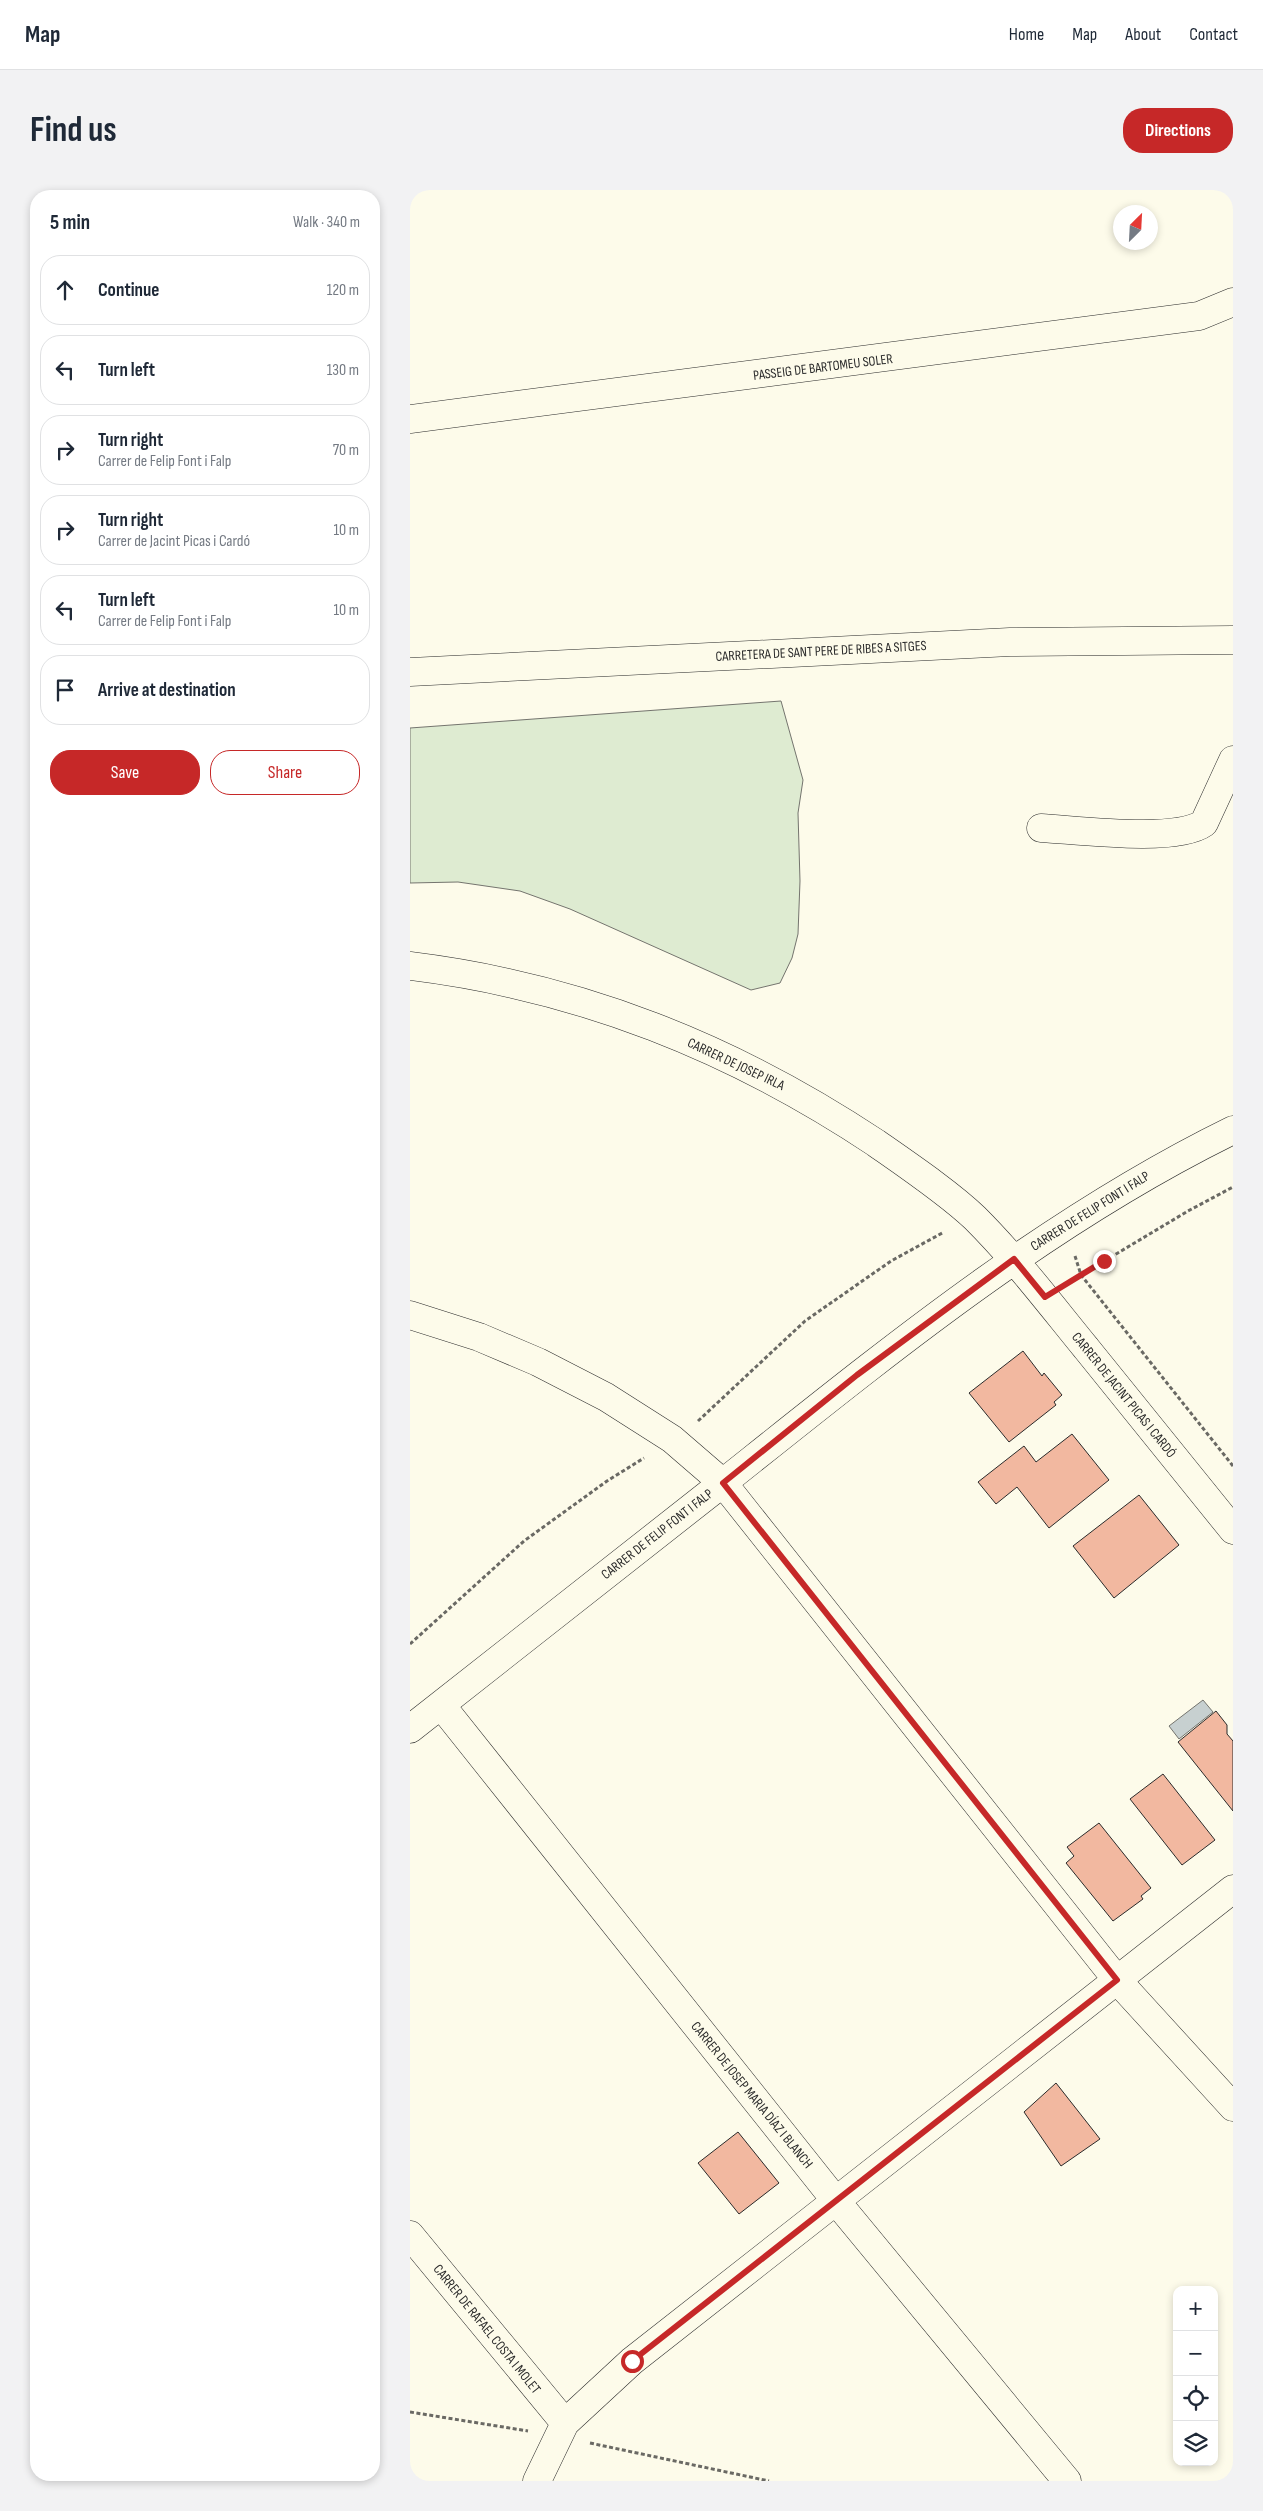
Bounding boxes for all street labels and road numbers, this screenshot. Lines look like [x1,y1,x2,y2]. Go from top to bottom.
street label: PASSEIG DE BARTOMEU SOLER [752,350,894,384]
street label: CARRETERA DE SANT PERE DE RIBES A SITGES [715,637,927,665]
street label: CARRER DE JOSEP IRLA [685,1034,788,1094]
street label: CARRER DE FELIP FONT I FALP [1027,1167,1153,1255]
street label: CARRER DE JACINT PICAS I CARDÓ [1068,1329,1180,1461]
street label: CARRER DE FELIP FONT I FALP [598,1485,716,1583]
street label: CARRER DE JOSEP MARIA DÍAZ I BLANCH [687,2018,817,2172]
street label: CARRER DE RAFAEL COSTA I MOLET [430,2261,545,2397]

